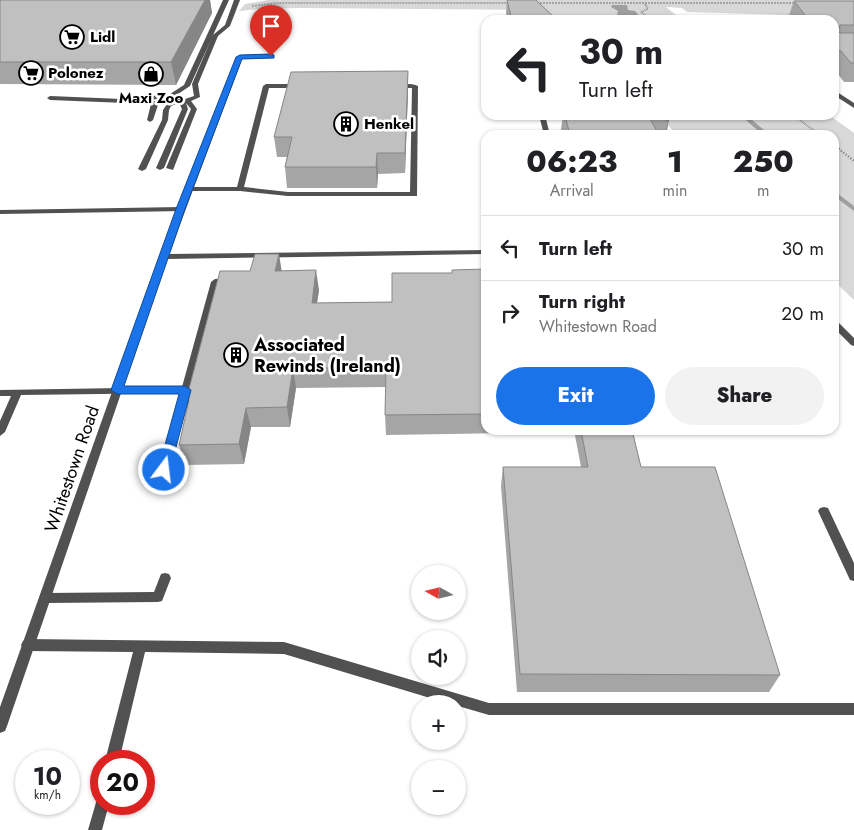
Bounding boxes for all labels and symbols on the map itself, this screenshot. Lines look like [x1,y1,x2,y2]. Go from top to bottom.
pin [250,5,292,56]
supermarket icon: Lidl [59,24,85,50]
place label: Lidl [90,26,115,48]
supermarket icon: Polonez [18,60,44,86]
shop icon: Maxi Zoo [138,61,164,87]
place label: Polonez [48,62,104,84]
place label: Maxi Zoo [119,87,183,109]
building icon: Henkel [333,111,359,137]
place label: Henkel [364,113,414,135]
place label: Associated Rewinds (Ireland) [253,332,401,379]
building icon: Associated Rewinds (Ireland) [223,342,249,368]
street label: Whitestown Road [38,402,106,536]
position arrow [137,443,189,495]
north arrow [411,565,466,620]
speed limit sign: 20 [90,750,155,815]

